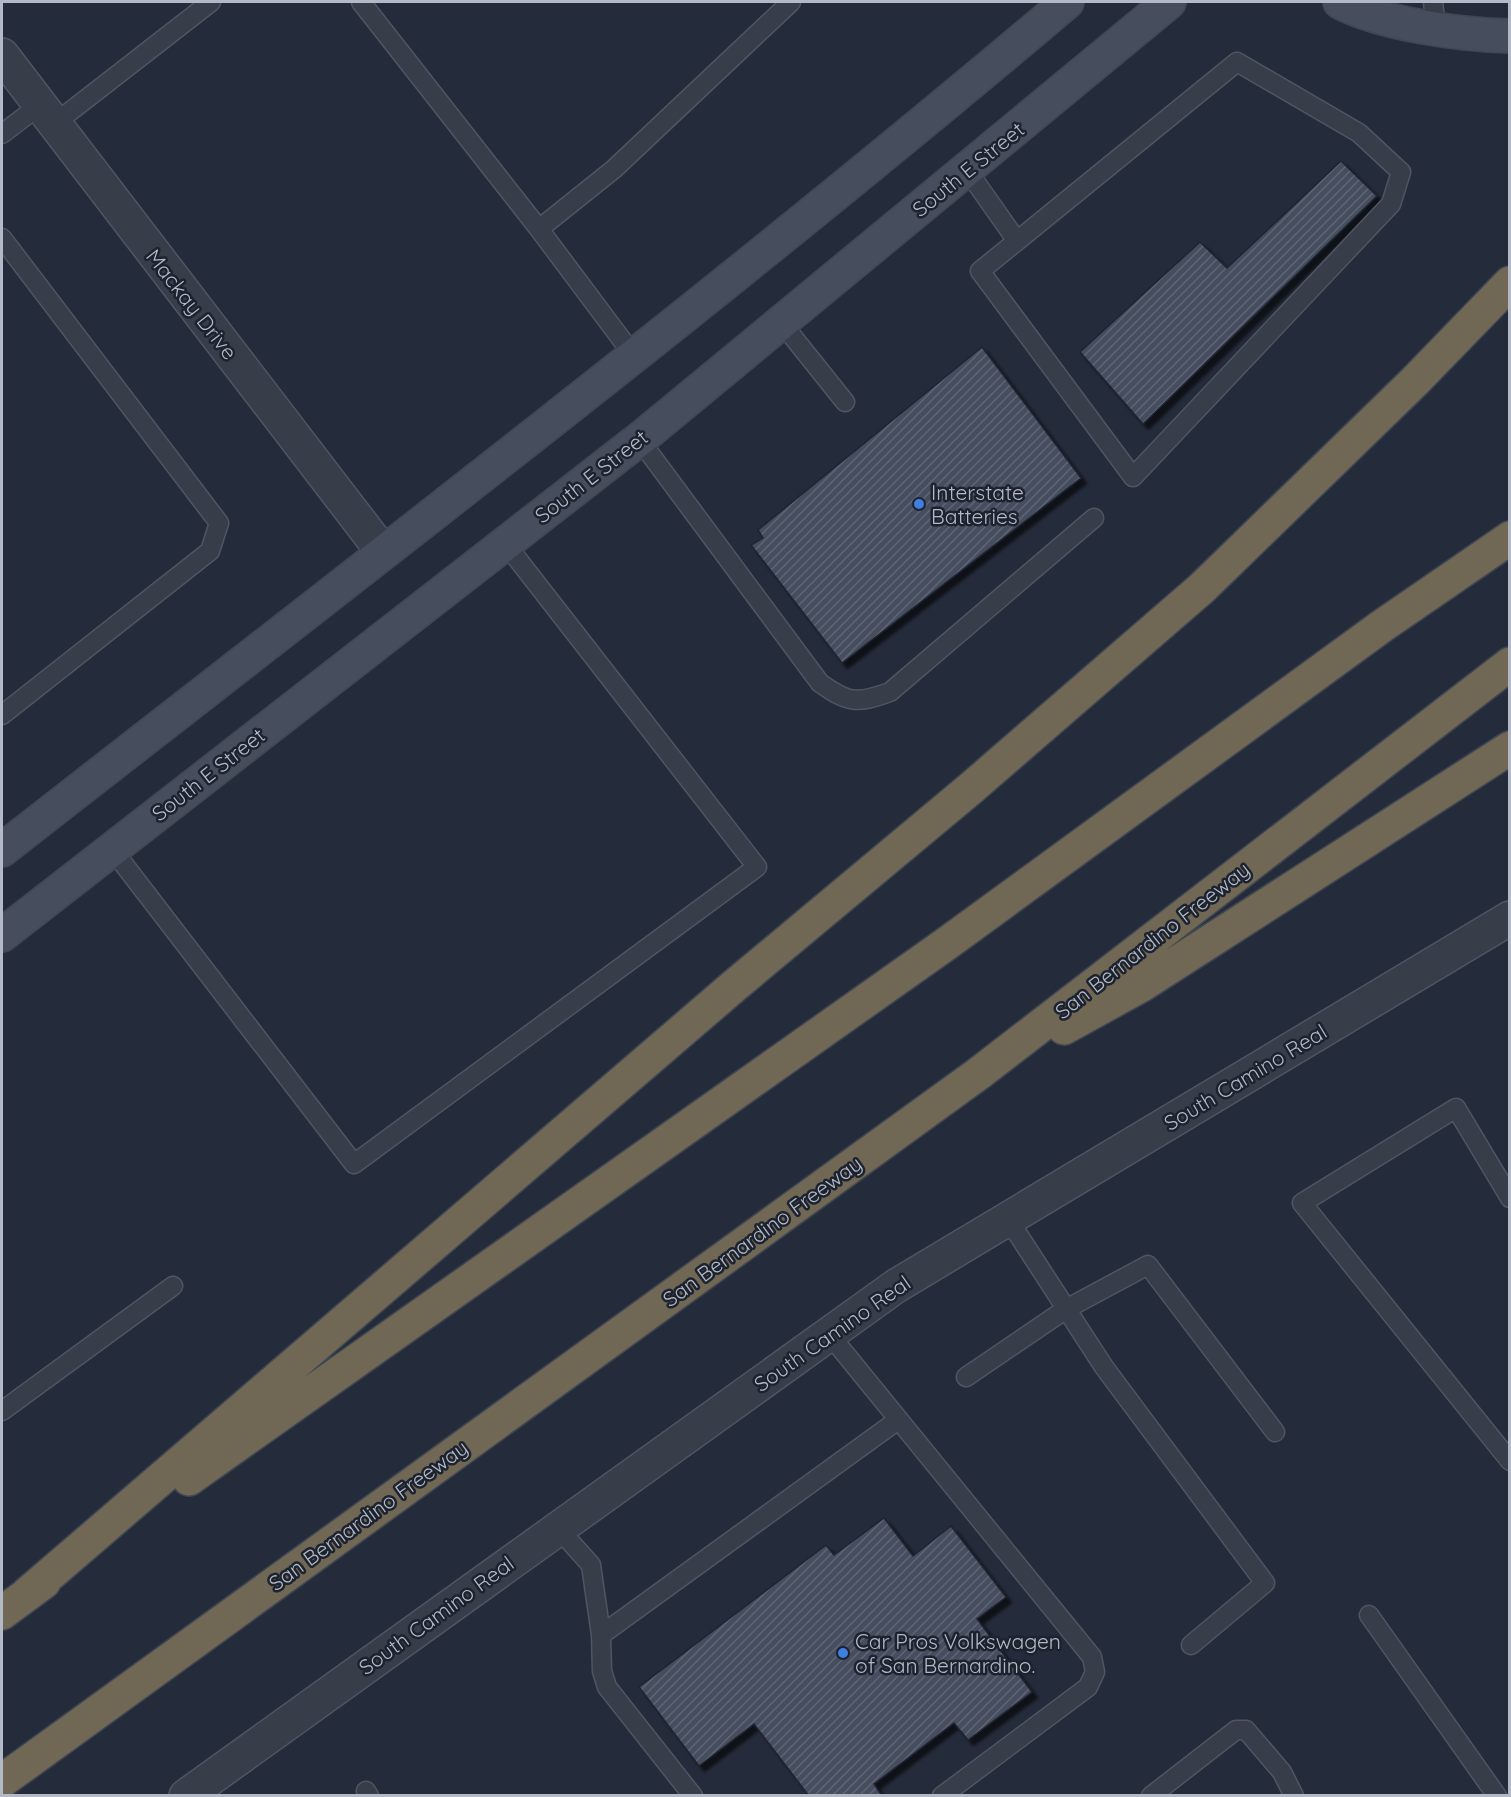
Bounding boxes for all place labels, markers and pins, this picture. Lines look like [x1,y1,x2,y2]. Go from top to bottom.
place label: Interstate Batteries [931,479,1024,529]
marker: Interstate Batteries [912,497,926,511]
place label: Car Pros Volkswagen of San Bernardino. [855,1628,1061,1678]
marker: Car Pros Volkswagen of San Bernardino. [836,1646,850,1660]

